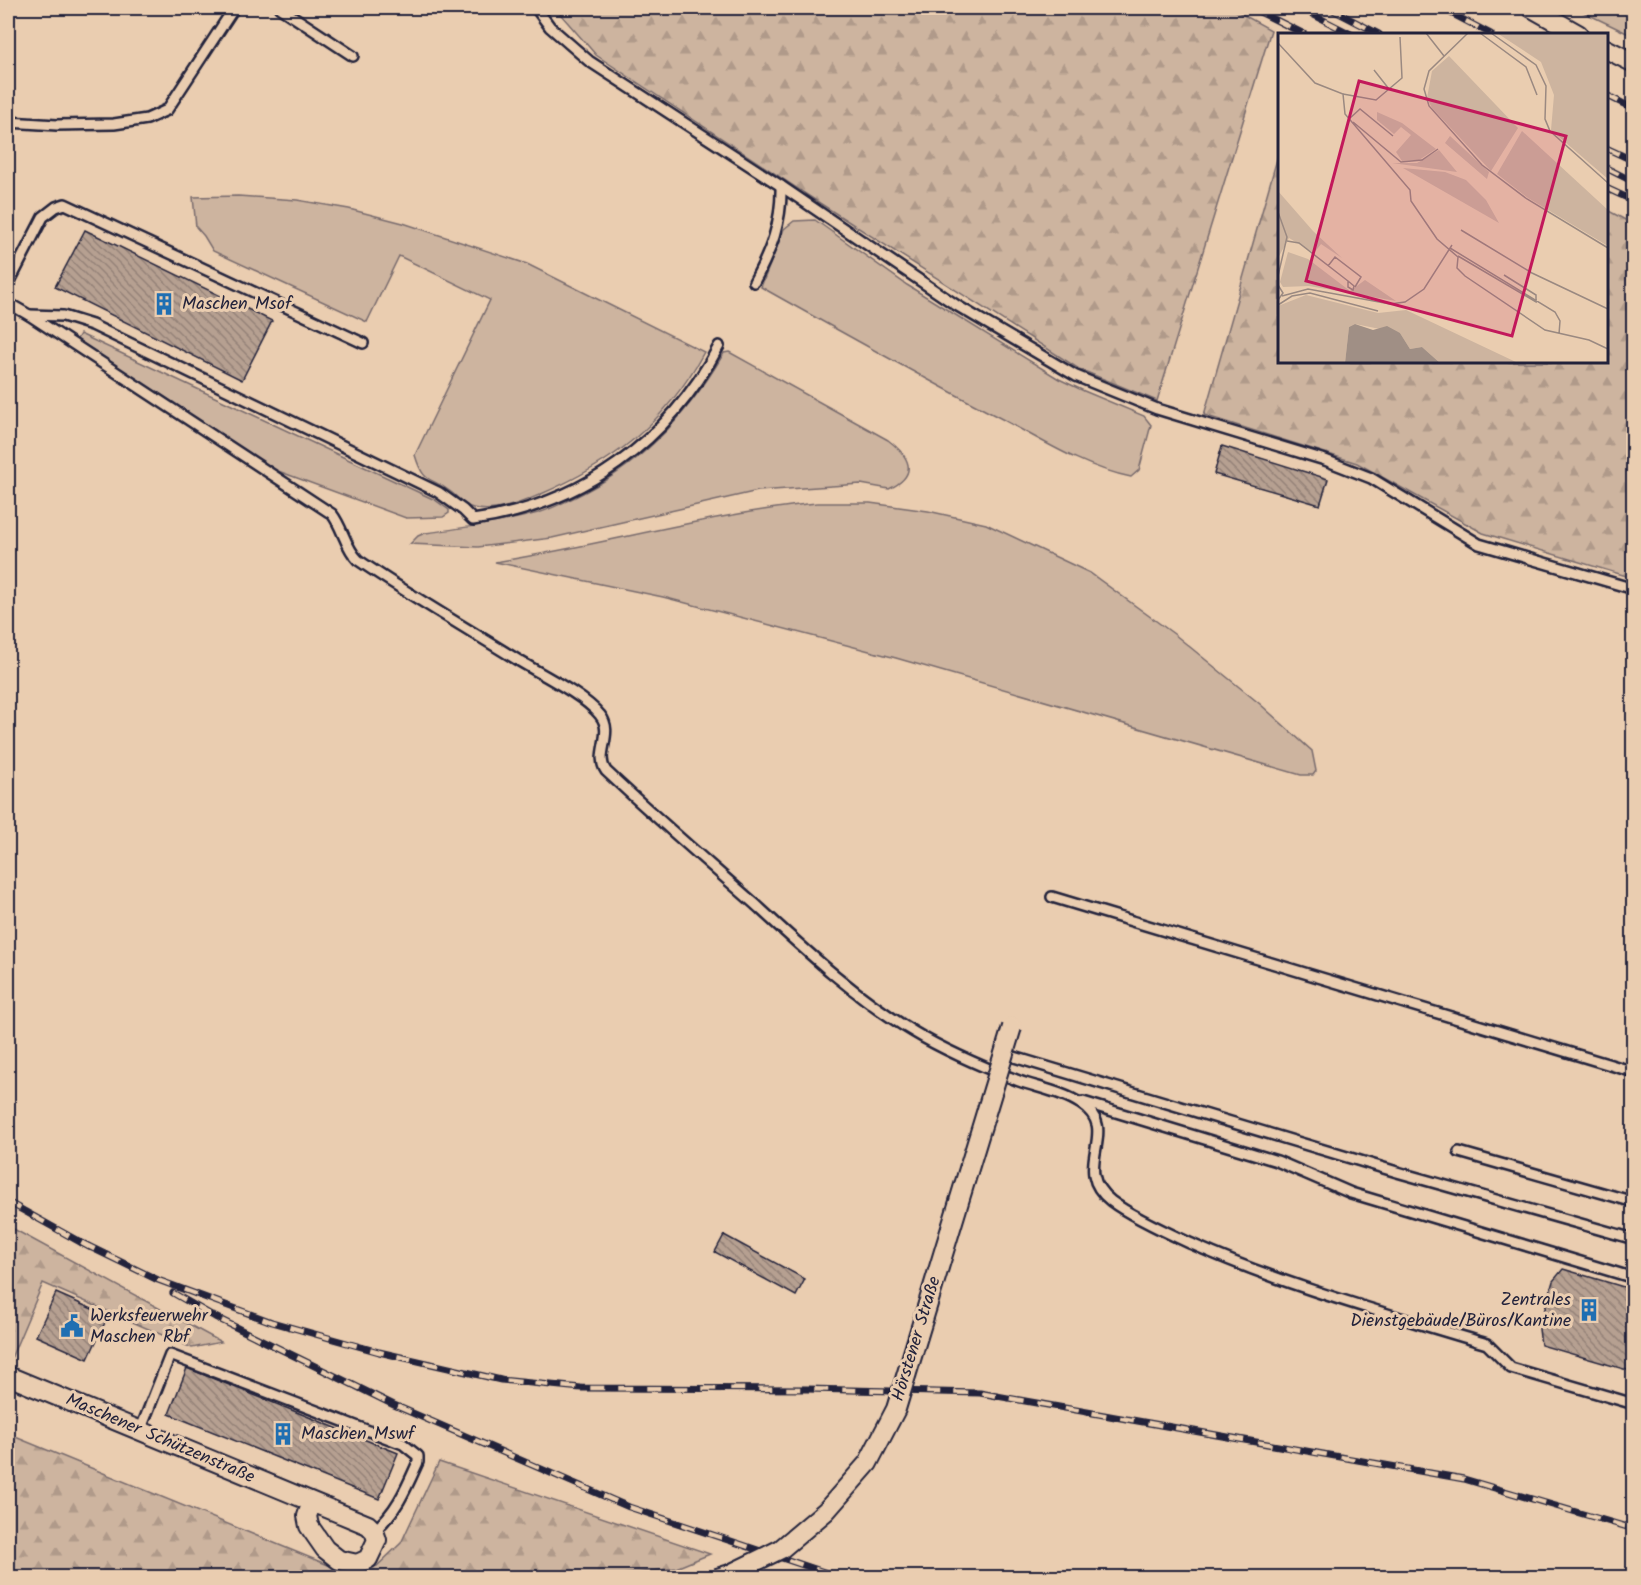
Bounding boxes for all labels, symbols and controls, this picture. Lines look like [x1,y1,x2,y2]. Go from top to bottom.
inset map [1278,33,1608,363]
place label: Maschen Msof [182,290,294,319]
building icon: Maschen Msof [151,291,177,317]
street label: Hörstener Straße [884,1273,950,1405]
place label: Zentrales Dienstgebäude/Büros/Kantine [1350,1286,1571,1336]
building icon: Zentrales Dienstgebäude/Büros/Kantine [1576,1297,1602,1323]
place label: Werksfeuerwehr Maschen Rbf [90,1302,209,1352]
public building icon: Werksfeuerwehr Maschen Rbf [59,1313,85,1339]
street label: Maschener Schützenstraße [61,1386,259,1492]
place label: Maschen Mswf [301,1420,417,1449]
building icon: Maschen Mswf [270,1421,296,1447]

